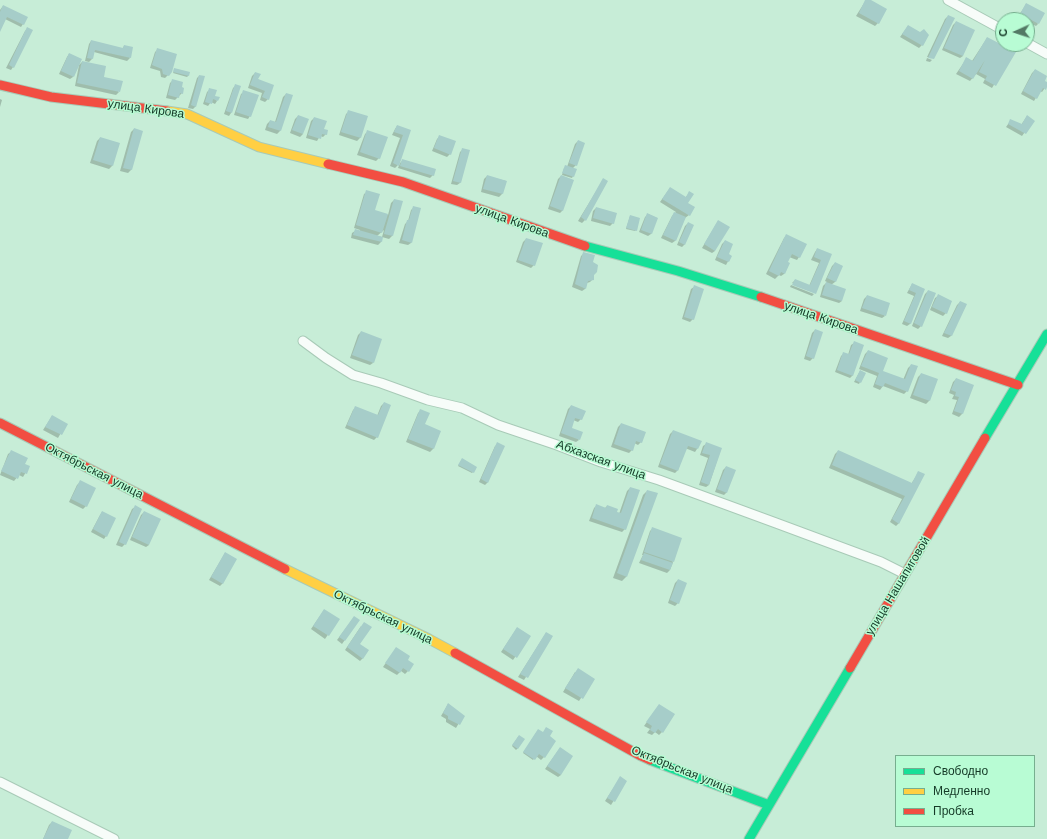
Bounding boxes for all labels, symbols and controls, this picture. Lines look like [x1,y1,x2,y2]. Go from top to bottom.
north arrow [995,12,1035,52]
text: С [997,28,1010,37]
street label: улица Кирова [107,97,185,121]
street label: улица Кирова [473,201,551,241]
street label: улица Кирова [782,299,860,337]
street label: Абхазская улица [554,437,648,483]
street label: Октябрьская улица [42,440,146,502]
street label: улица Нашапиговой [863,534,933,638]
street label: Октябрьская улица [331,587,435,647]
street label: Октябрьская улица [629,743,735,797]
legend [895,755,1035,827]
text: Свободно [933,764,988,778]
text: Медленно [933,784,990,798]
text: Пробка [933,804,974,818]

